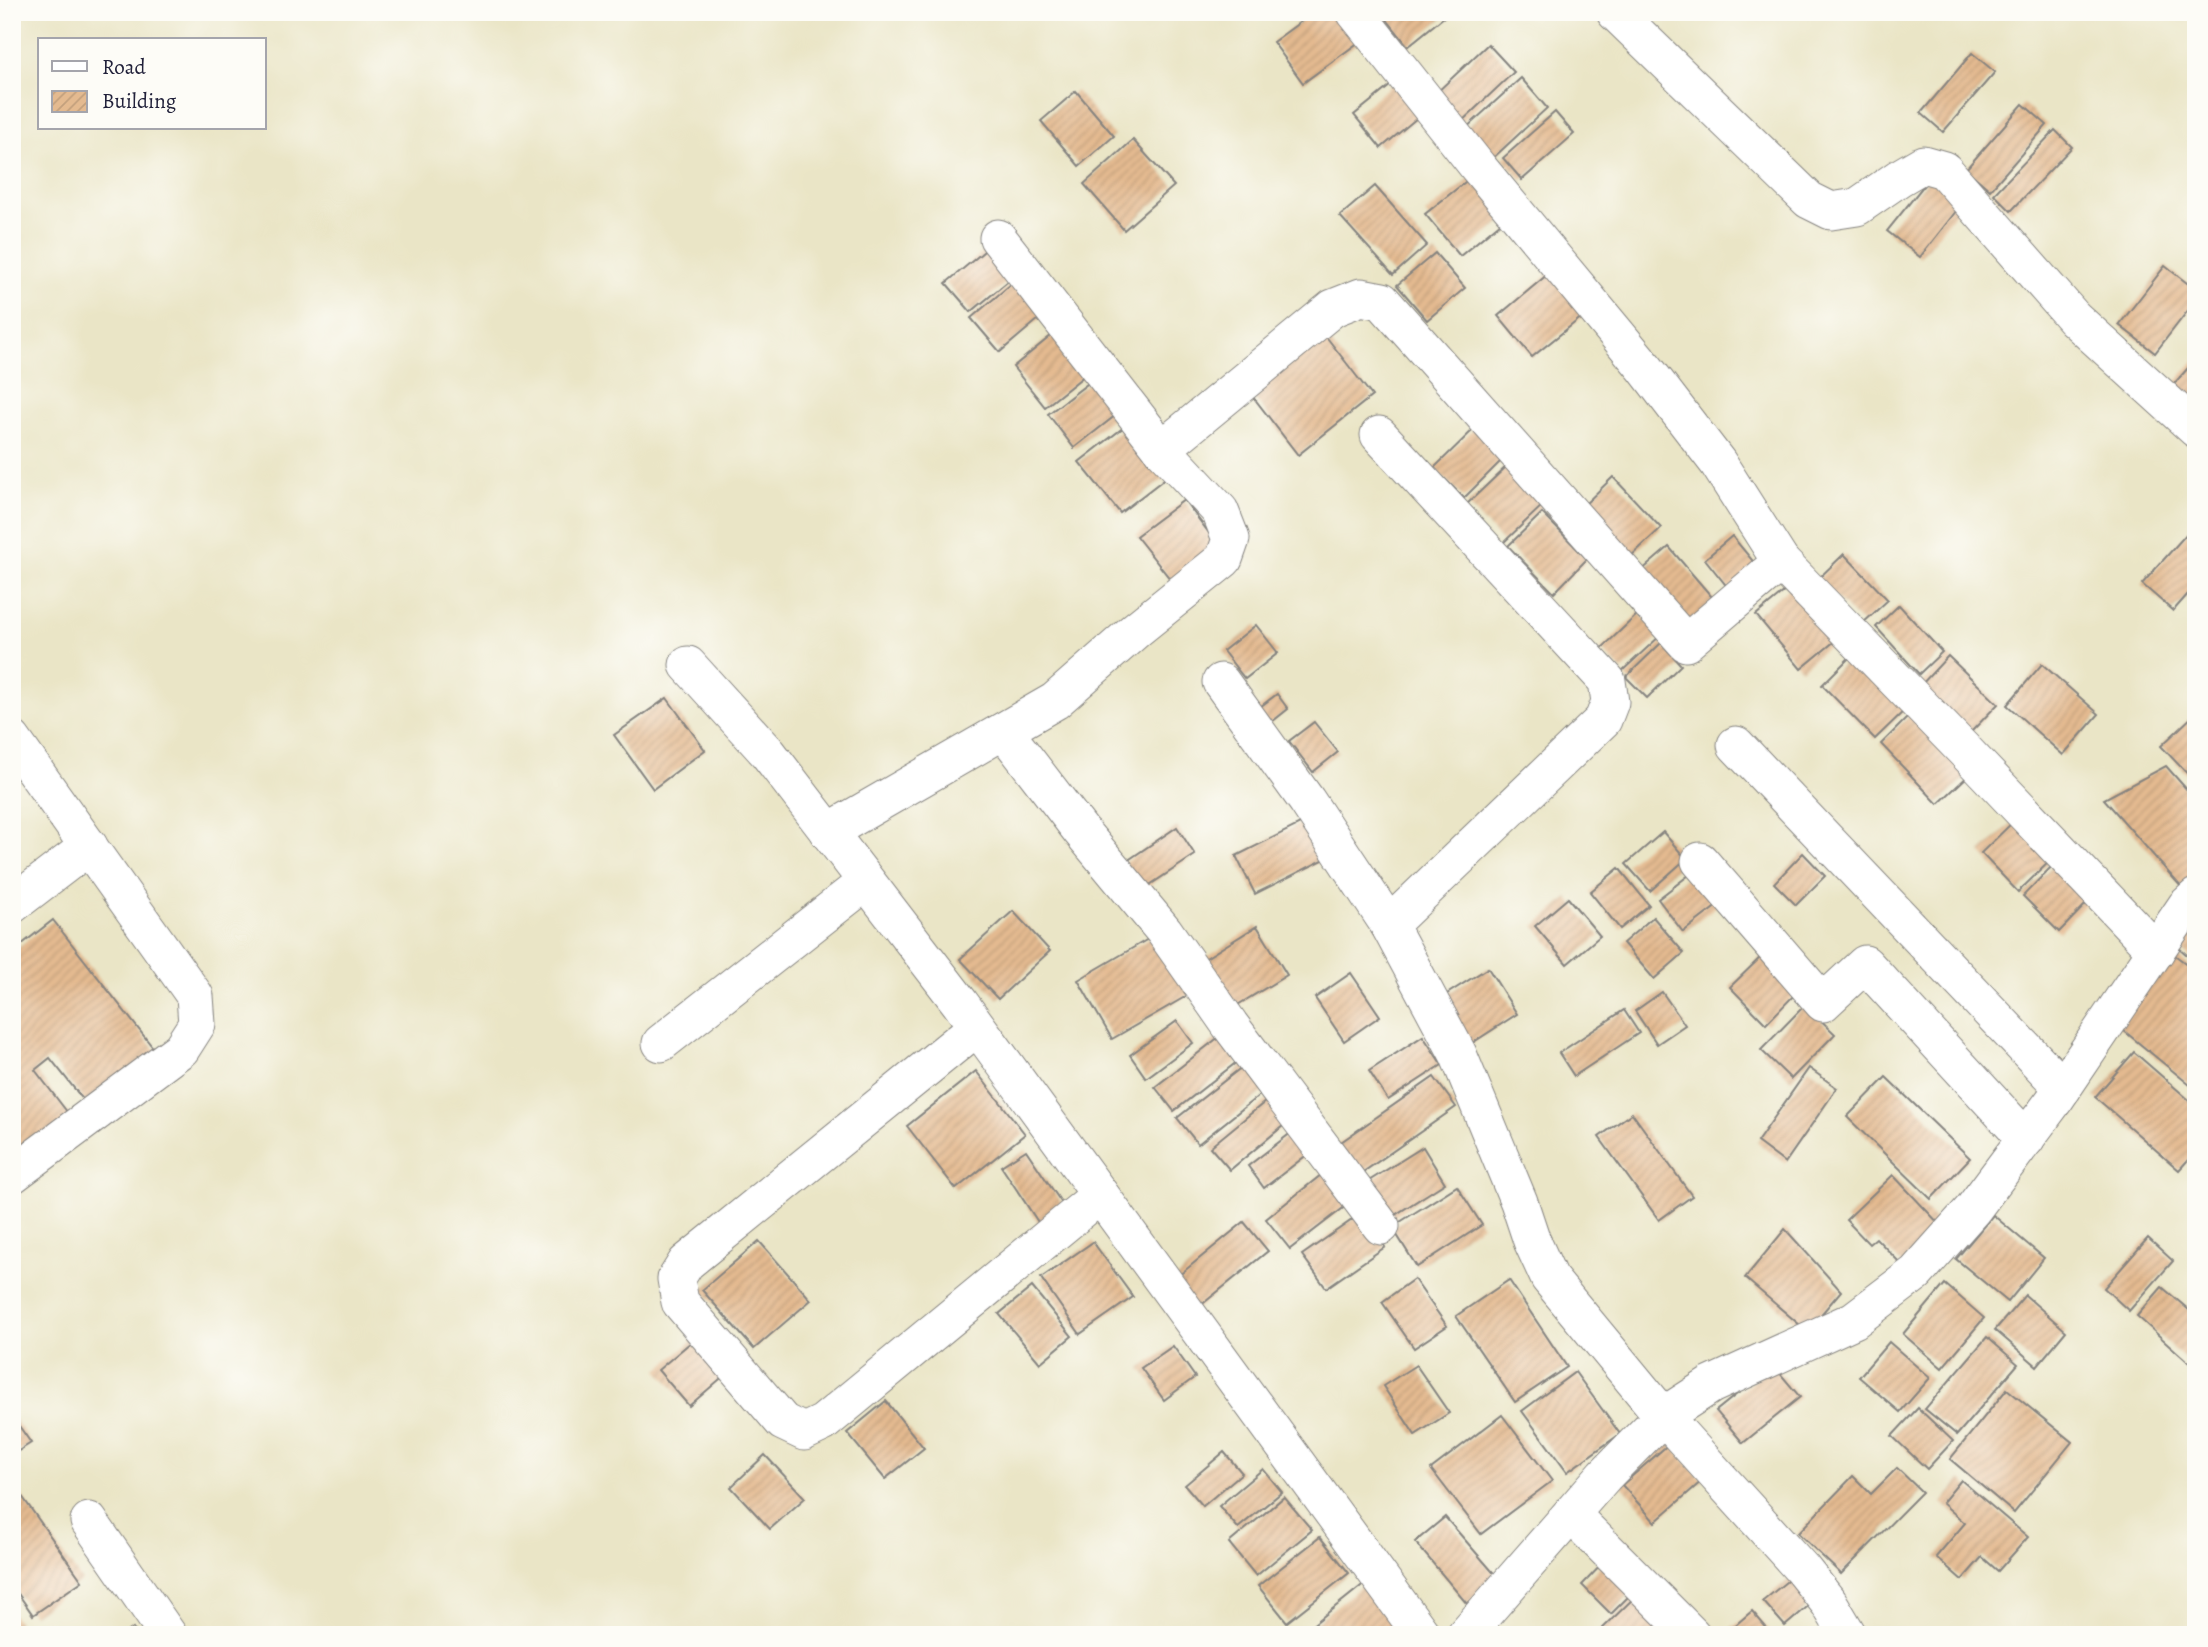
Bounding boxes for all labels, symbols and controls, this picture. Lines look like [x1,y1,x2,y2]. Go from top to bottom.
legend [38,38,266,130]
text: Road [102,53,146,81]
text: Building [102,87,177,115]

